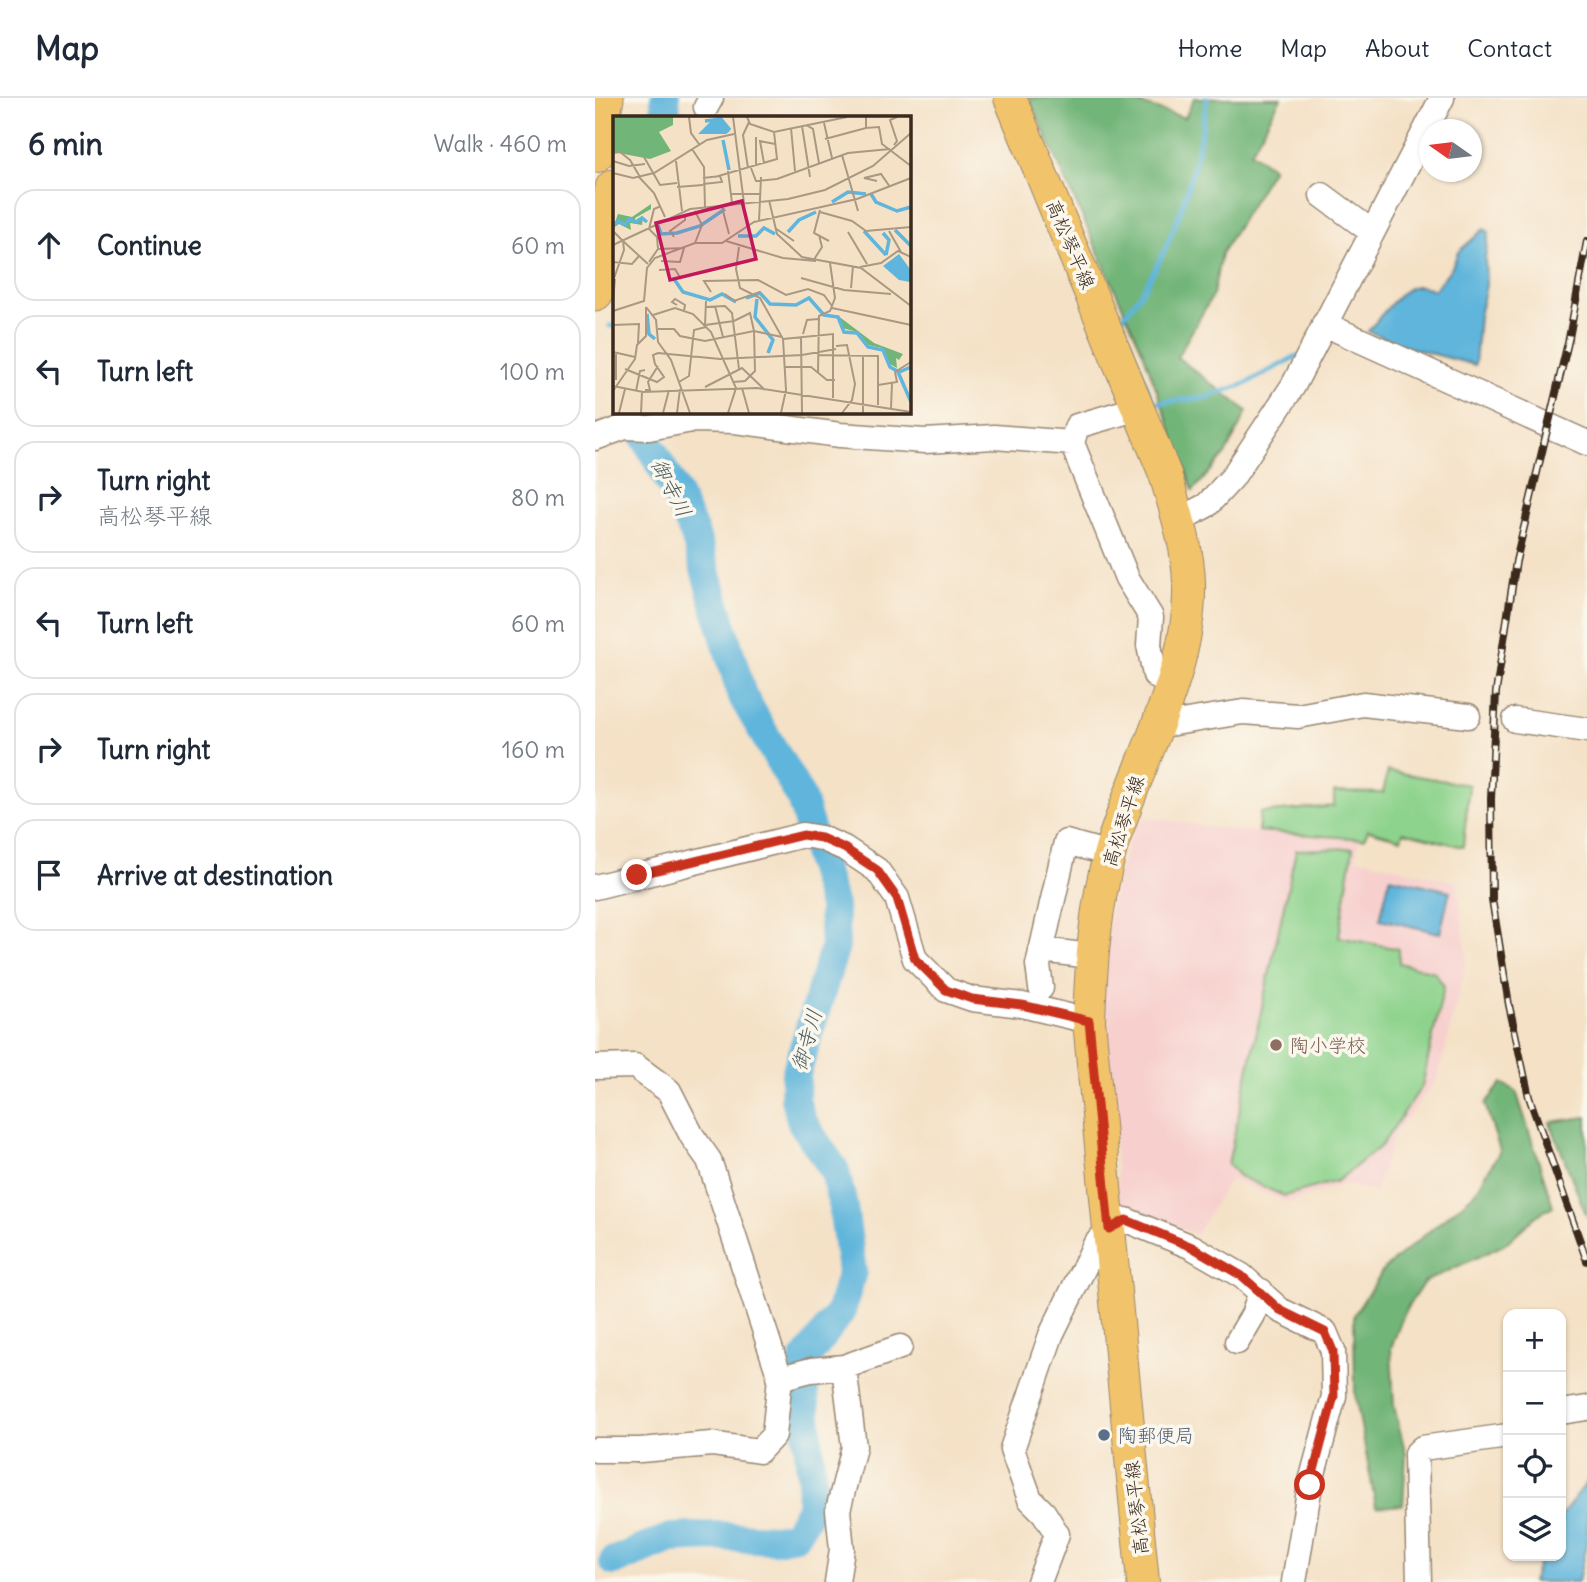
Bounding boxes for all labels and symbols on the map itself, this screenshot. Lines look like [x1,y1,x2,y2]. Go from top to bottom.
inset map [613,116,910,413]
north arrow [1419,119,1482,182]
street label: 高松琴平線 [1041,196,1101,292]
water label: 御寺川 [645,454,698,522]
street label: 高松琴平線 [1097,772,1149,870]
route end [621,859,652,890]
water label: 御寺川 [785,1006,828,1074]
place label: 陶小学校 [1290,1033,1366,1057]
marker: 陶小学校 [1268,1037,1284,1053]
place label: 陶郵便局 [1118,1423,1194,1447]
marker: 陶郵便局 [1096,1427,1112,1443]
street label: 高松琴平線 [1119,1459,1153,1557]
route start [1294,1469,1325,1500]

